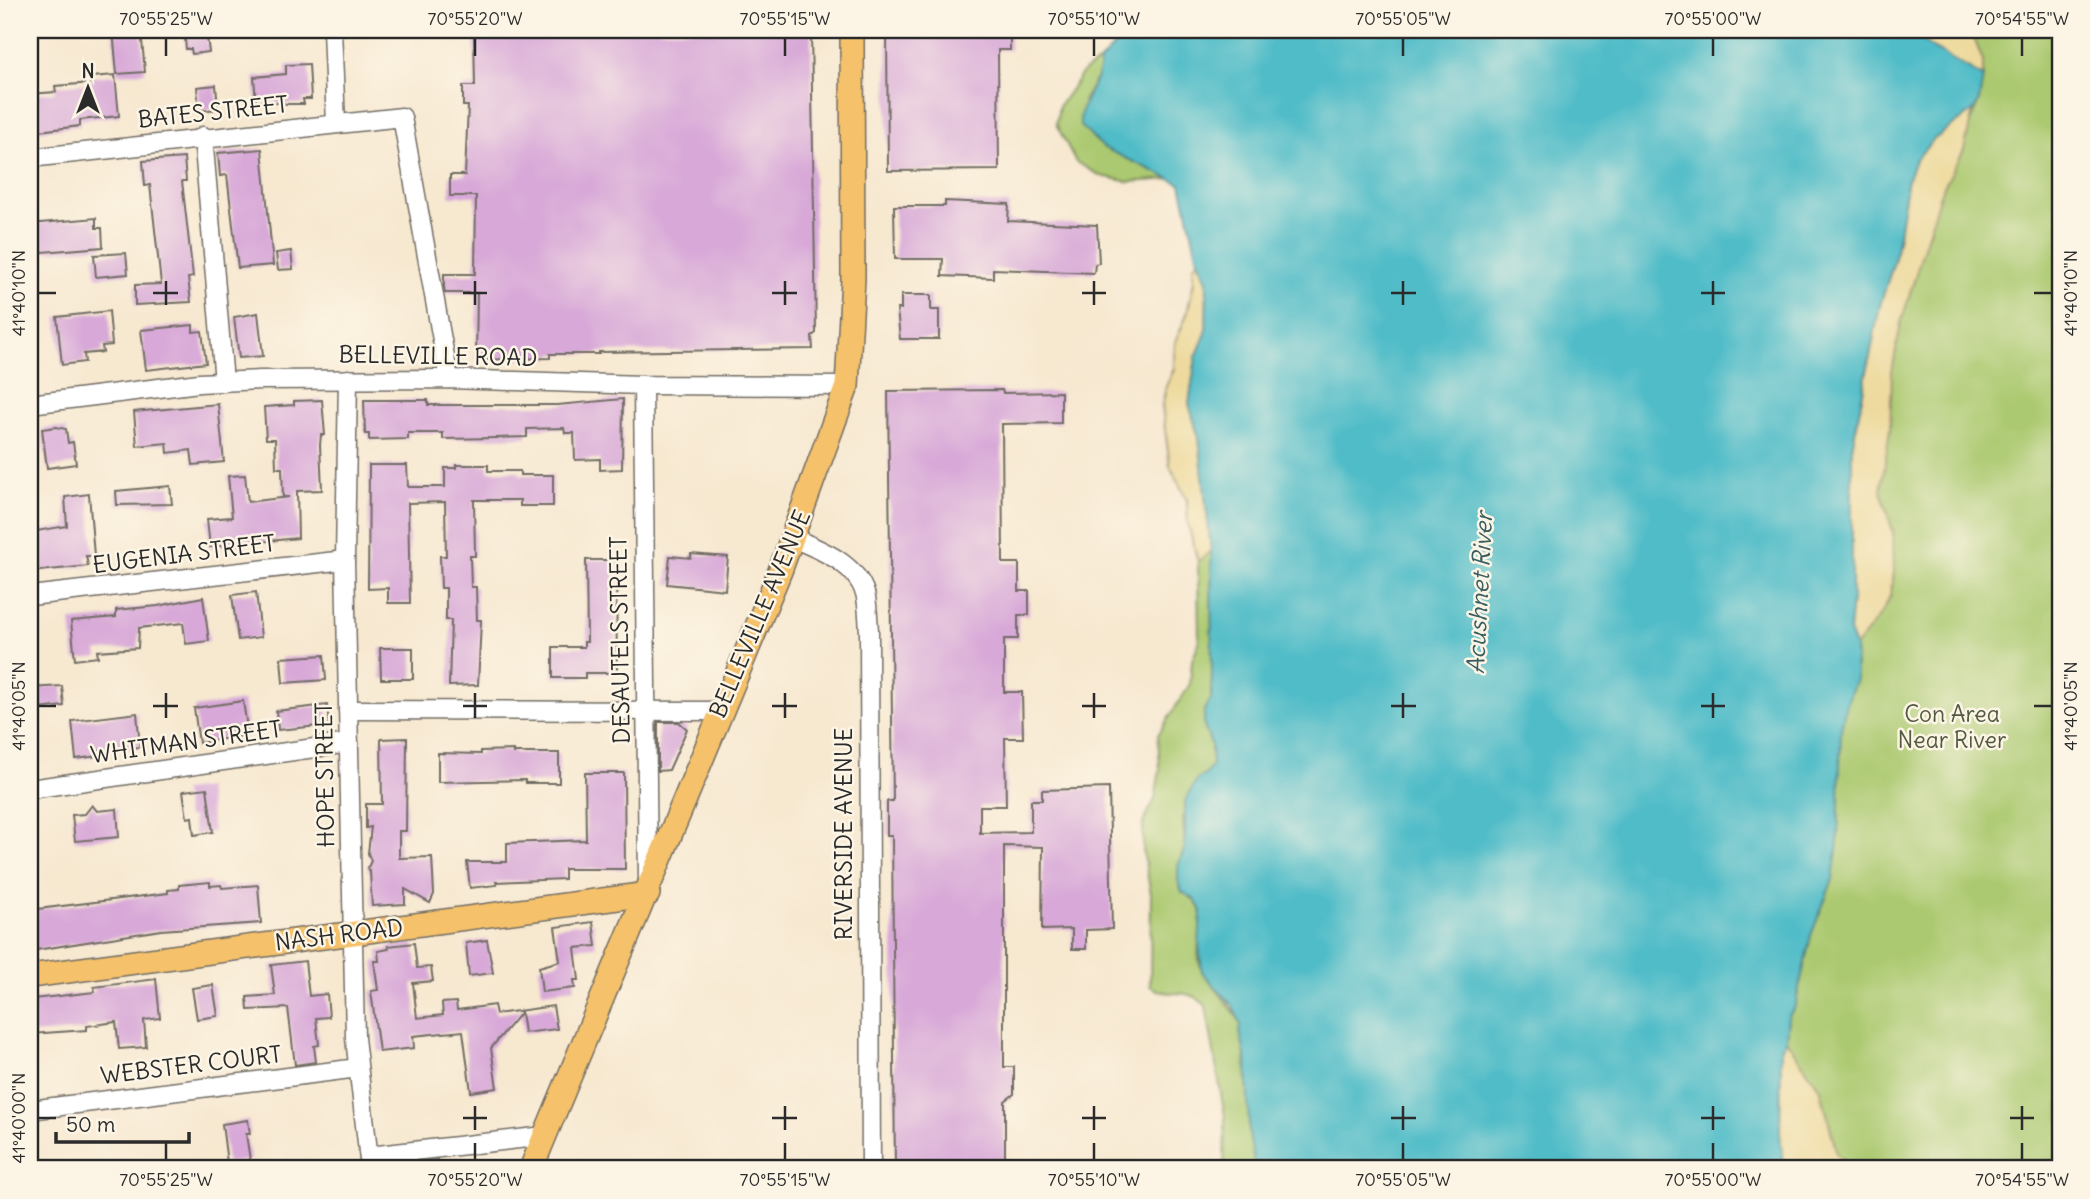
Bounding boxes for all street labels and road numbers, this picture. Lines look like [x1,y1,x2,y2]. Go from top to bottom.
street label: BATES STREET [136,89,289,134]
street label: BELLEVILLE ROAD [338,339,538,372]
street label: BELLEVILLE AVENUE [703,506,816,722]
street label: EUGENIA STREET [91,528,277,579]
street label: DESAUTELS STREET [603,536,636,744]
street label: HOPE STREET [309,702,340,848]
street label: WHITMAN STREET [89,714,283,769]
street label: RIVERSIDE AVENUE [829,728,858,940]
street label: NASH ROAD [273,912,405,957]
street label: WEBSTER COURT [99,1039,283,1090]

